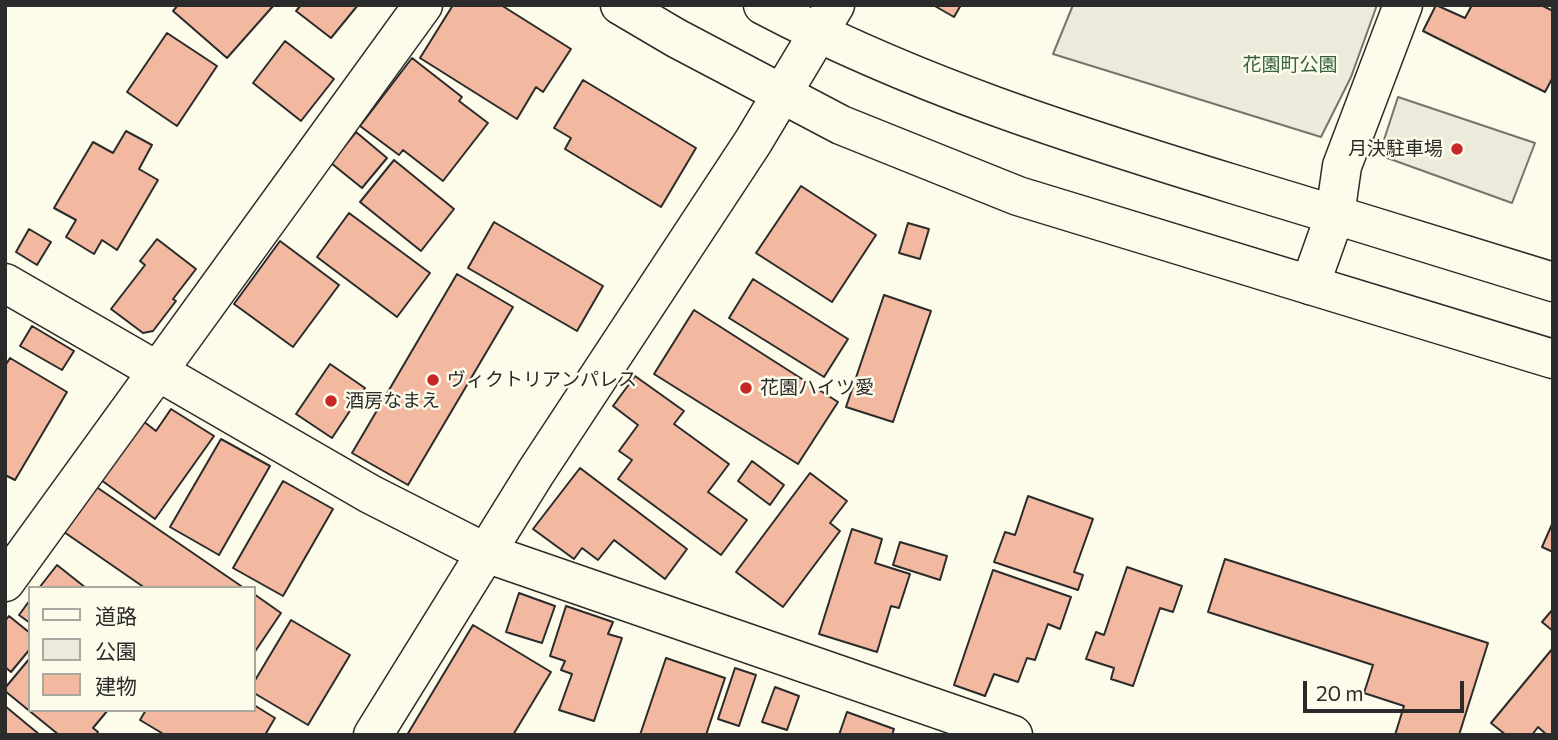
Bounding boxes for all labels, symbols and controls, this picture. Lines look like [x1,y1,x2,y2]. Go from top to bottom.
park label: 花園町公園 [1243,54,1337,76]
place label: 月決駐車場 [1348,138,1443,160]
marker: 月決駐車場 [1449,141,1465,157]
place label: ヴィクトリアンパレス [447,369,637,391]
marker: ヴィクトリアンパレス [425,372,441,388]
place label: 花園ハイツ愛 [760,377,874,399]
marker: 花園ハイツ愛 [738,380,754,396]
place label: 酒房なまえ [345,390,440,412]
marker: 酒房なまえ [323,393,339,409]
legend [28,586,256,712]
text: 道路 [95,603,137,628]
text: 公園 [95,638,137,663]
scale bar [1306,666,1467,710]
text: 建物 [95,673,137,698]
text: 20 m [1316,680,1364,705]

